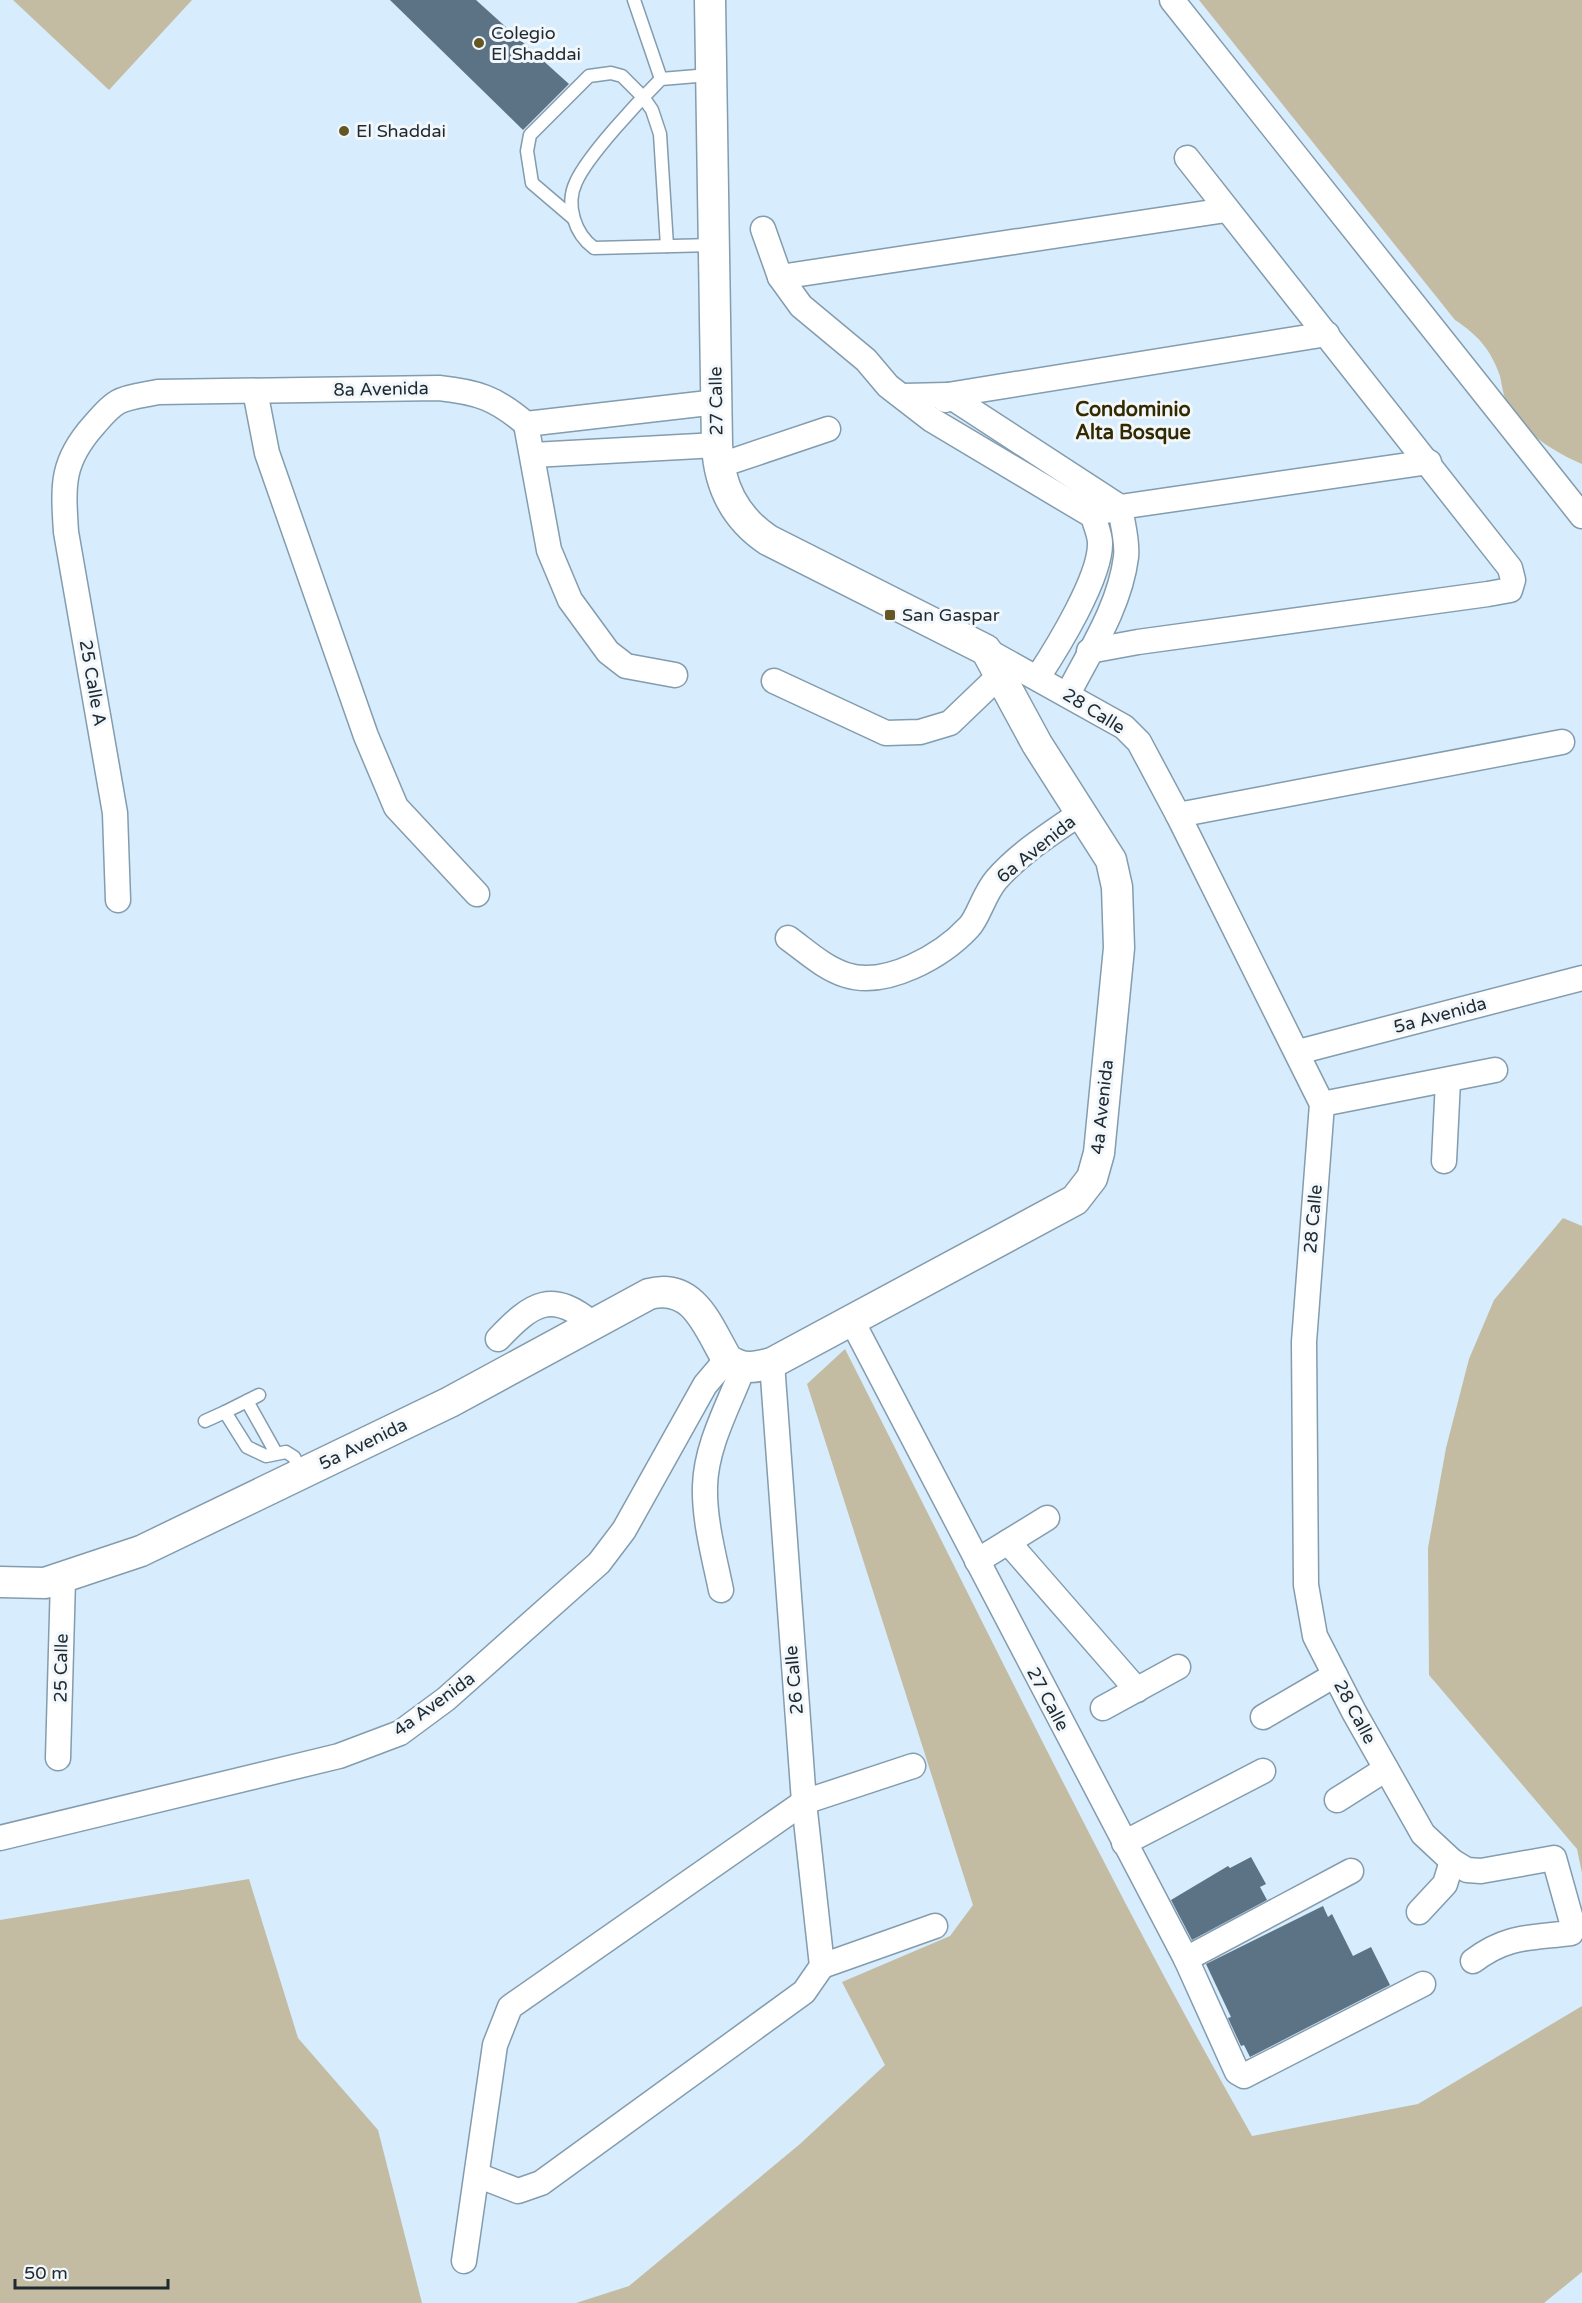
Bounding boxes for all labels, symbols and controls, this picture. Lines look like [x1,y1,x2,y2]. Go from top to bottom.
place label: Colegio El Shaddai [491,22,581,65]
marker: Colegio El Shaddai [472,36,486,50]
place label: El Shaddai [356,120,446,142]
marker: El Shaddai [337,124,351,138]
street label: 27 Calle [704,366,728,436]
street label: 8a Avenida [333,377,429,401]
district label: Condominio Alta Bosque [1075,398,1191,445]
place label: San Gaspar [902,604,1000,626]
marker: San Gaspar [883,608,897,622]
street label: 25 Calle A [75,638,111,728]
street label: 28 Calle [1059,683,1129,739]
street label: 6a Avenida [992,810,1080,888]
street label: 5a Avenida [1391,992,1489,1038]
street label: 4a Avenida [1086,1058,1118,1156]
street label: 28 Calle [1299,1184,1327,1254]
street label: 5a Avenida [315,1413,411,1475]
street label: 25 Calle [49,1633,73,1703]
street label: 26 Calle [780,1645,808,1715]
street label: 27 Calle [1022,1663,1074,1735]
street label: 4a Avenida [389,1667,479,1741]
street label: 28 Calle [1329,1676,1381,1748]
scale bar [15,2252,168,2290]
text: 50 m [24,2262,68,2284]

